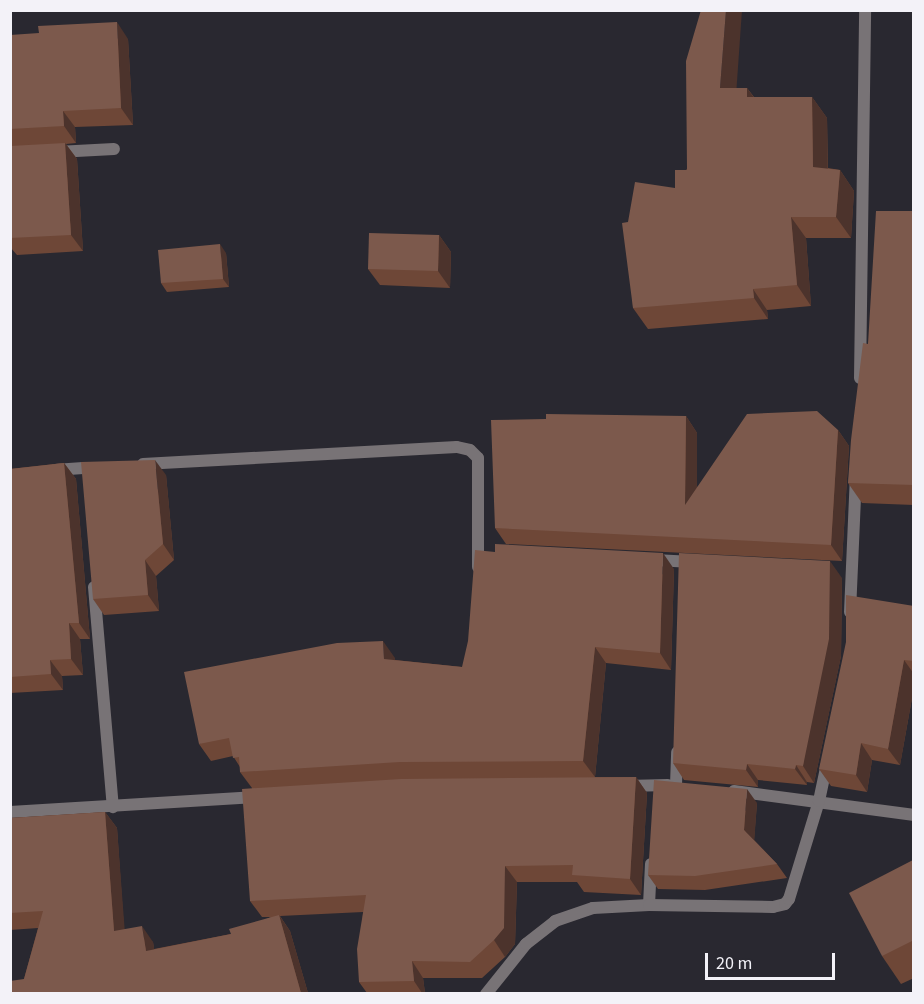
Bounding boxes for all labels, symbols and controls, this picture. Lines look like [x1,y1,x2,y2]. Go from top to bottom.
scale bar [708,941,838,979]
text: 20 m [716,951,752,976]

